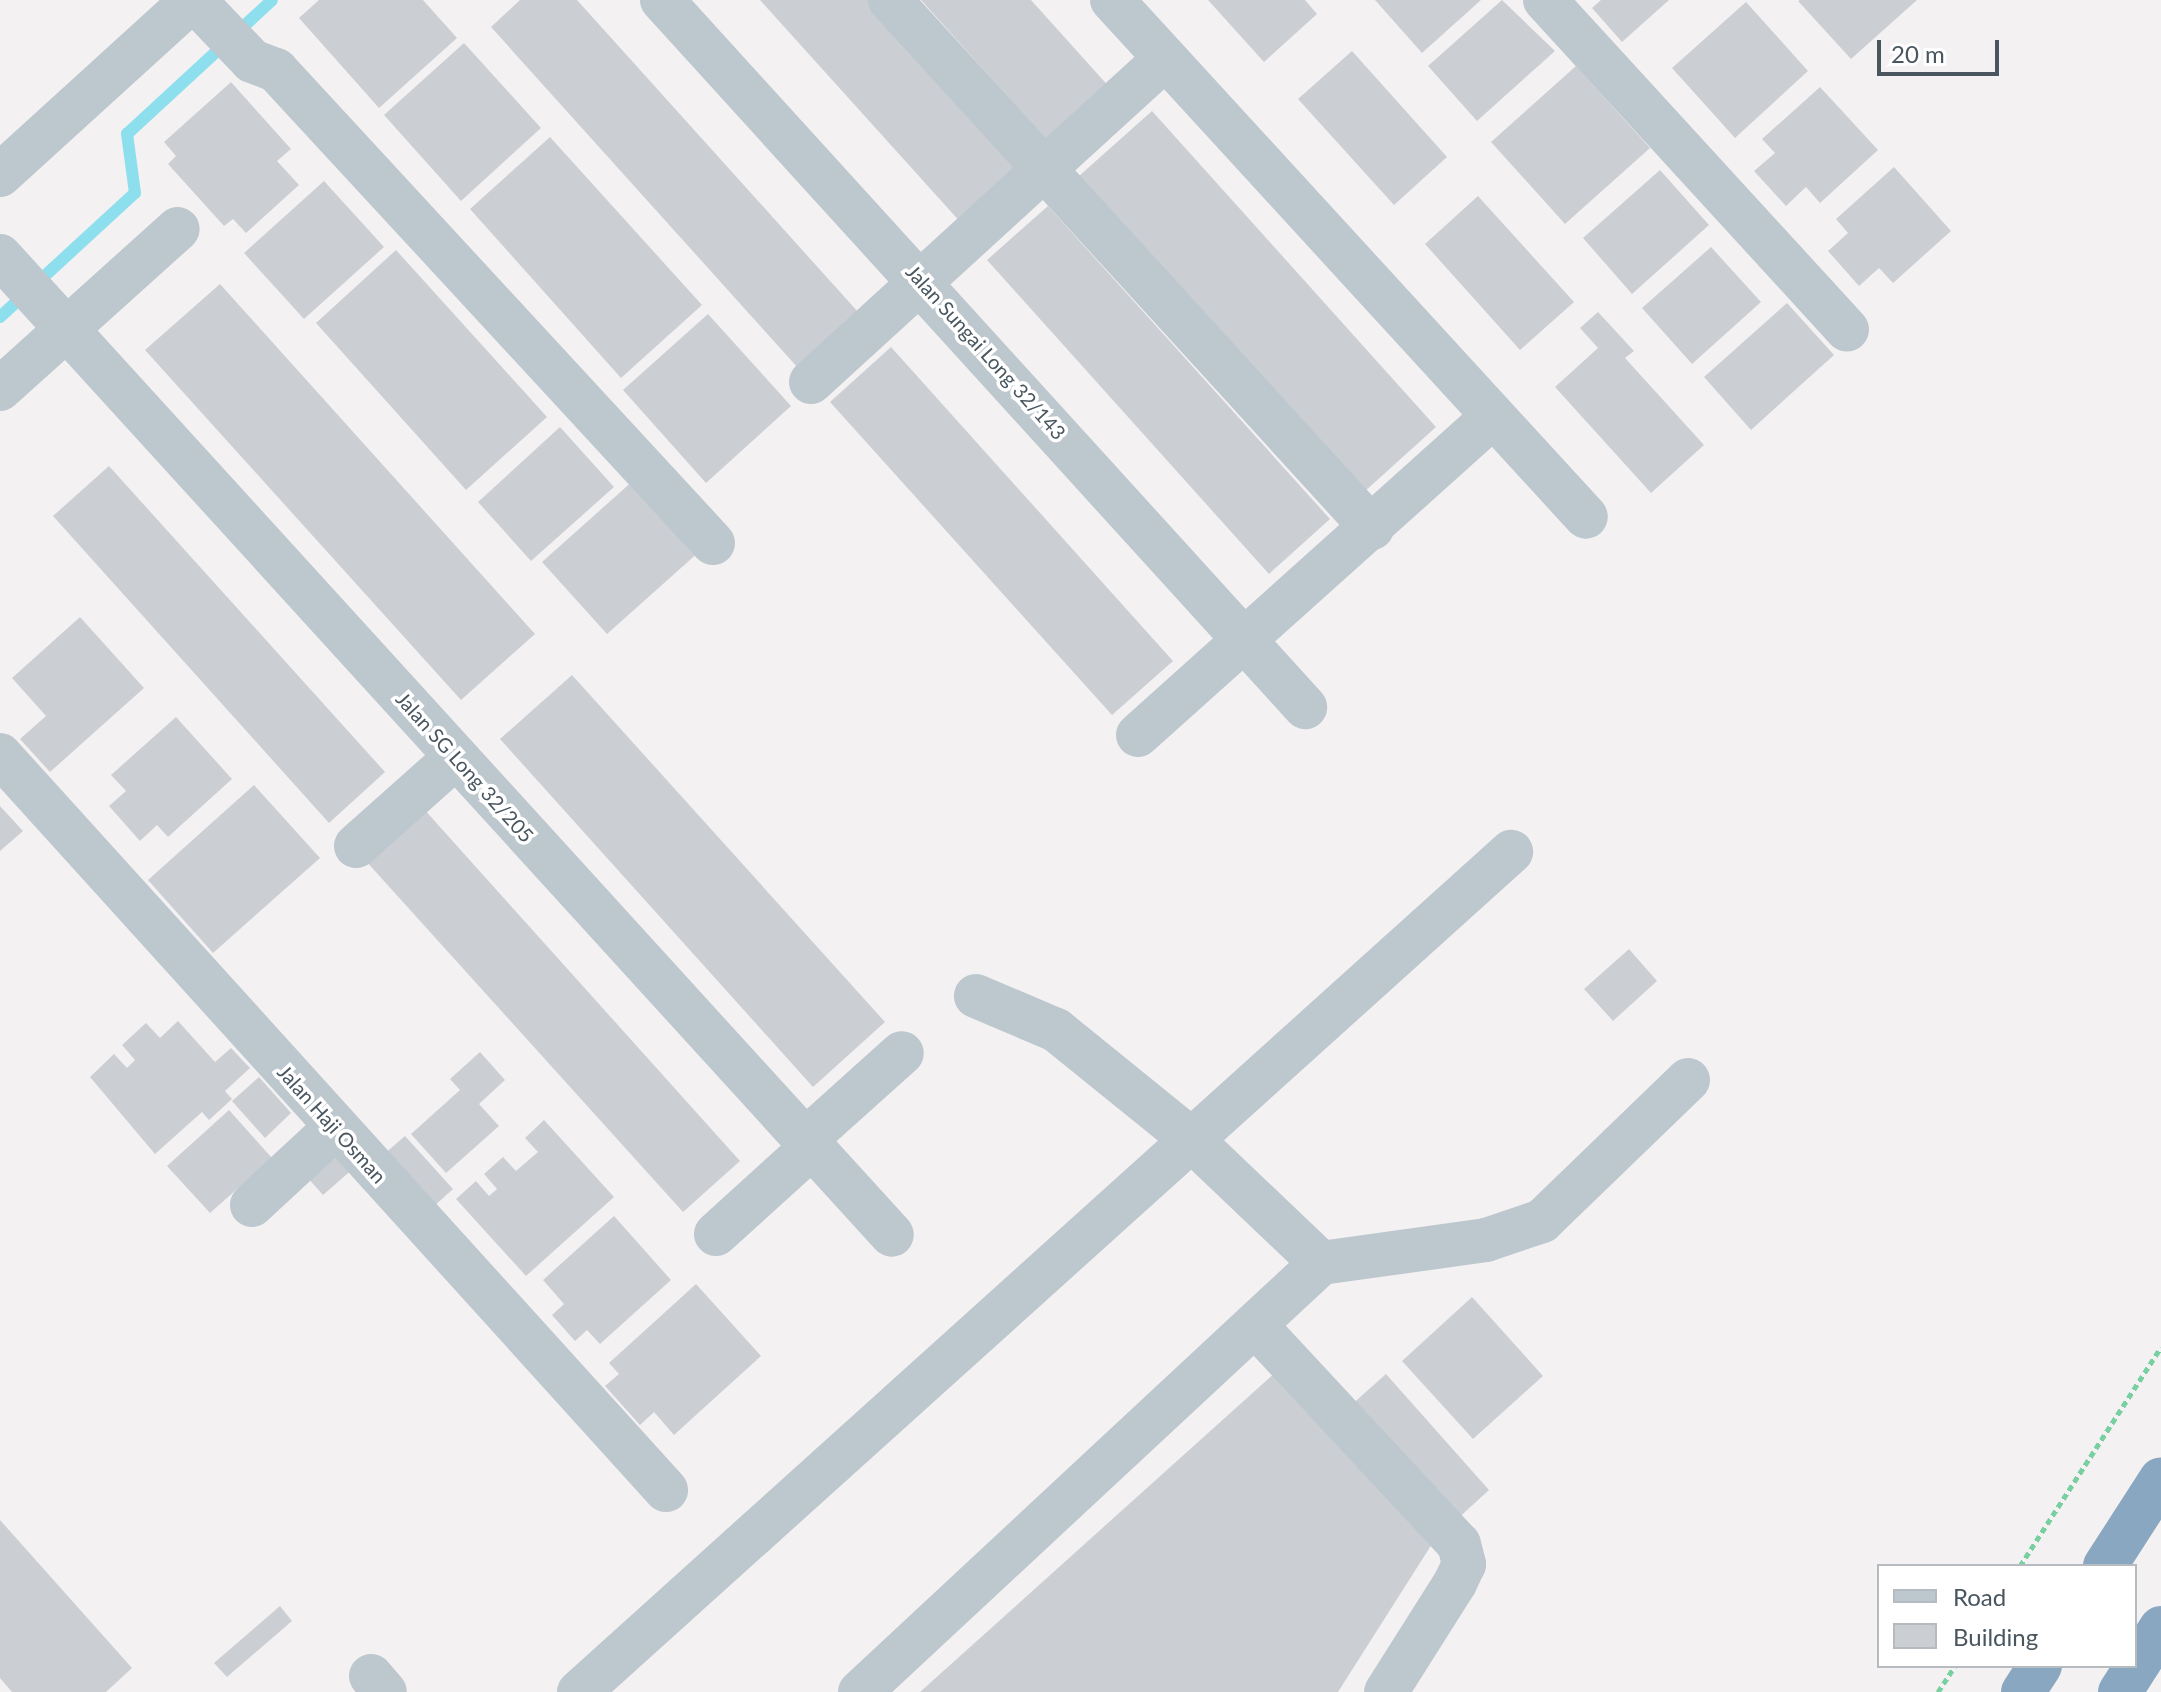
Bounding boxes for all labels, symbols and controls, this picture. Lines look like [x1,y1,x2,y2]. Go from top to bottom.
scale bar [1881,24,2003,74]
text: 20 m [1891,39,1945,68]
street label: Jalan Sungai Long 32/143 [901,260,1071,444]
street label: Jalan SG Long 32/205 [391,687,539,847]
street label: Jalan Haji Osman [273,1060,391,1188]
legend [1877,1564,2137,1668]
text: Road [1953,1582,2006,1611]
text: Building [1953,1622,2038,1651]

